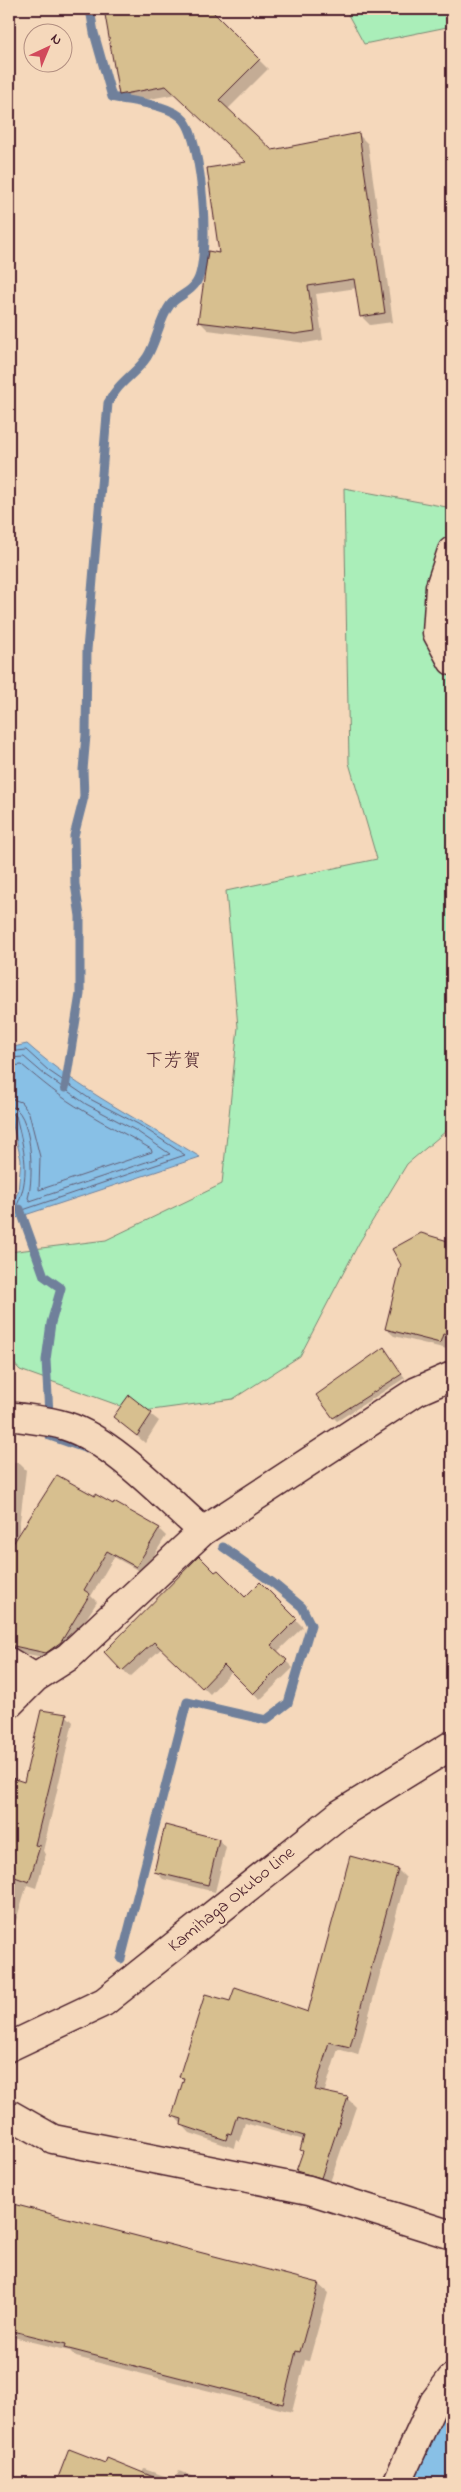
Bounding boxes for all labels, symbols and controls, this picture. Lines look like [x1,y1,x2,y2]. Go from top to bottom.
north arrow [22,22,72,72]
text: N [45,29,67,51]
district label: 下芳賀 [144,1048,202,1075]
street label: Kamihaga Okubo Line [163,1840,302,1960]

